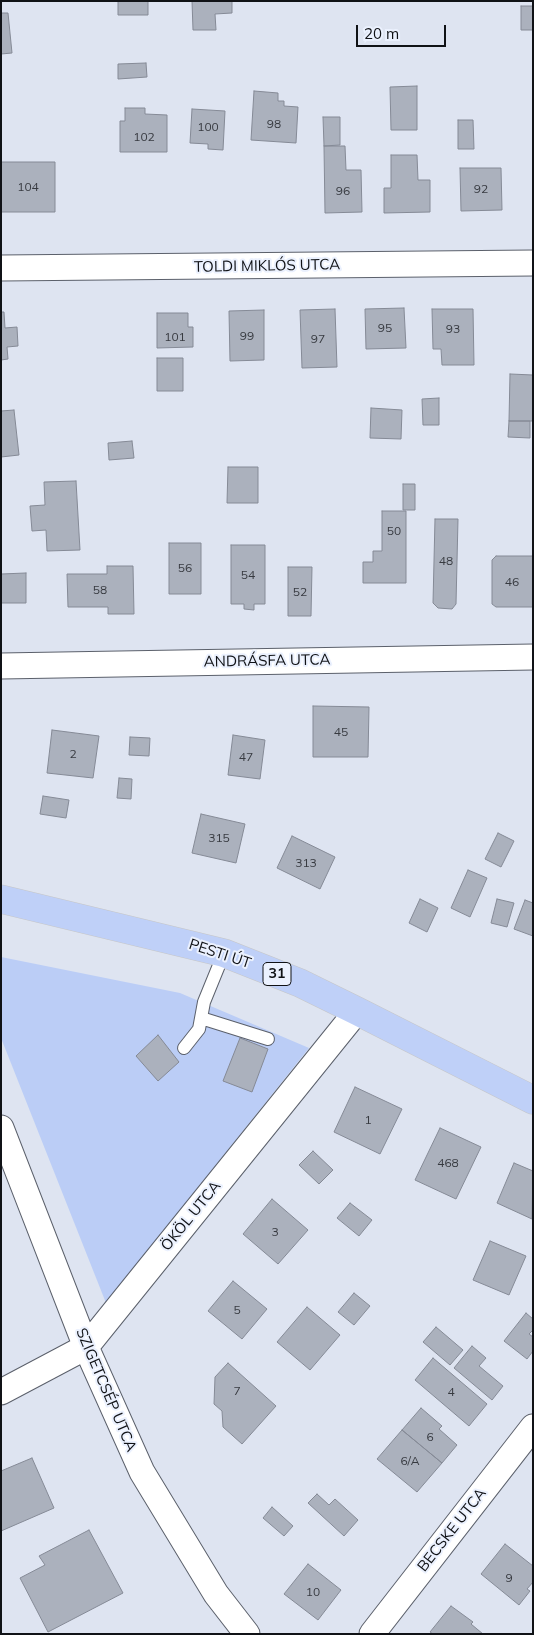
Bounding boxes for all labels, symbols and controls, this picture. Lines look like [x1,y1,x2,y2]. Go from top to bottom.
scale bar [359,15,449,47]
text: 20 m [364,24,399,43]
house number: 98 [267,117,281,131]
house number: 100 [197,120,219,134]
house number: 102 [133,130,155,144]
house number: 104 [17,180,39,194]
house number: 92 [474,182,488,196]
house number: 96 [336,184,350,198]
street label: TOLDI MIKLÓS UTCA [194,256,340,276]
house number: 95 [378,321,392,335]
house number: 93 [446,322,460,336]
house number: 99 [240,329,254,343]
house number: 101 [164,330,186,344]
house number: 97 [311,332,325,346]
house number: 50 [387,524,401,538]
house number: 48 [439,554,453,568]
house number: 56 [178,561,192,575]
house number: 54 [241,568,255,582]
house number: 46 [505,575,519,589]
house number: 58 [93,583,107,597]
house number: 52 [293,585,307,599]
street label: ANDRÁSFA UTCA [203,651,331,671]
house number: 45 [334,725,348,739]
house number: 2 [69,747,77,761]
house number: 47 [239,750,253,764]
house number: 315 [208,831,230,845]
house number: 313 [295,856,317,870]
street label: PESTI ÚT [187,935,253,973]
road number: 31 [263,962,291,986]
house number: 1 [364,1113,372,1127]
house number: 468 [437,1156,459,1170]
street label: ÖKÖL UTCA [157,1177,225,1255]
house number: 3 [271,1225,279,1239]
house number: 5 [233,1303,241,1317]
street label: SZIGETCSÉP UTCA [72,1326,140,1454]
house number: 7 [233,1384,241,1398]
house number: 4 [447,1385,455,1399]
house number: 6 [426,1430,434,1444]
house number: 6/A [400,1454,420,1468]
street label: BECSKE UTCA [414,1485,490,1575]
house number: 9 [505,1571,513,1585]
house number: 10 [306,1585,320,1599]

